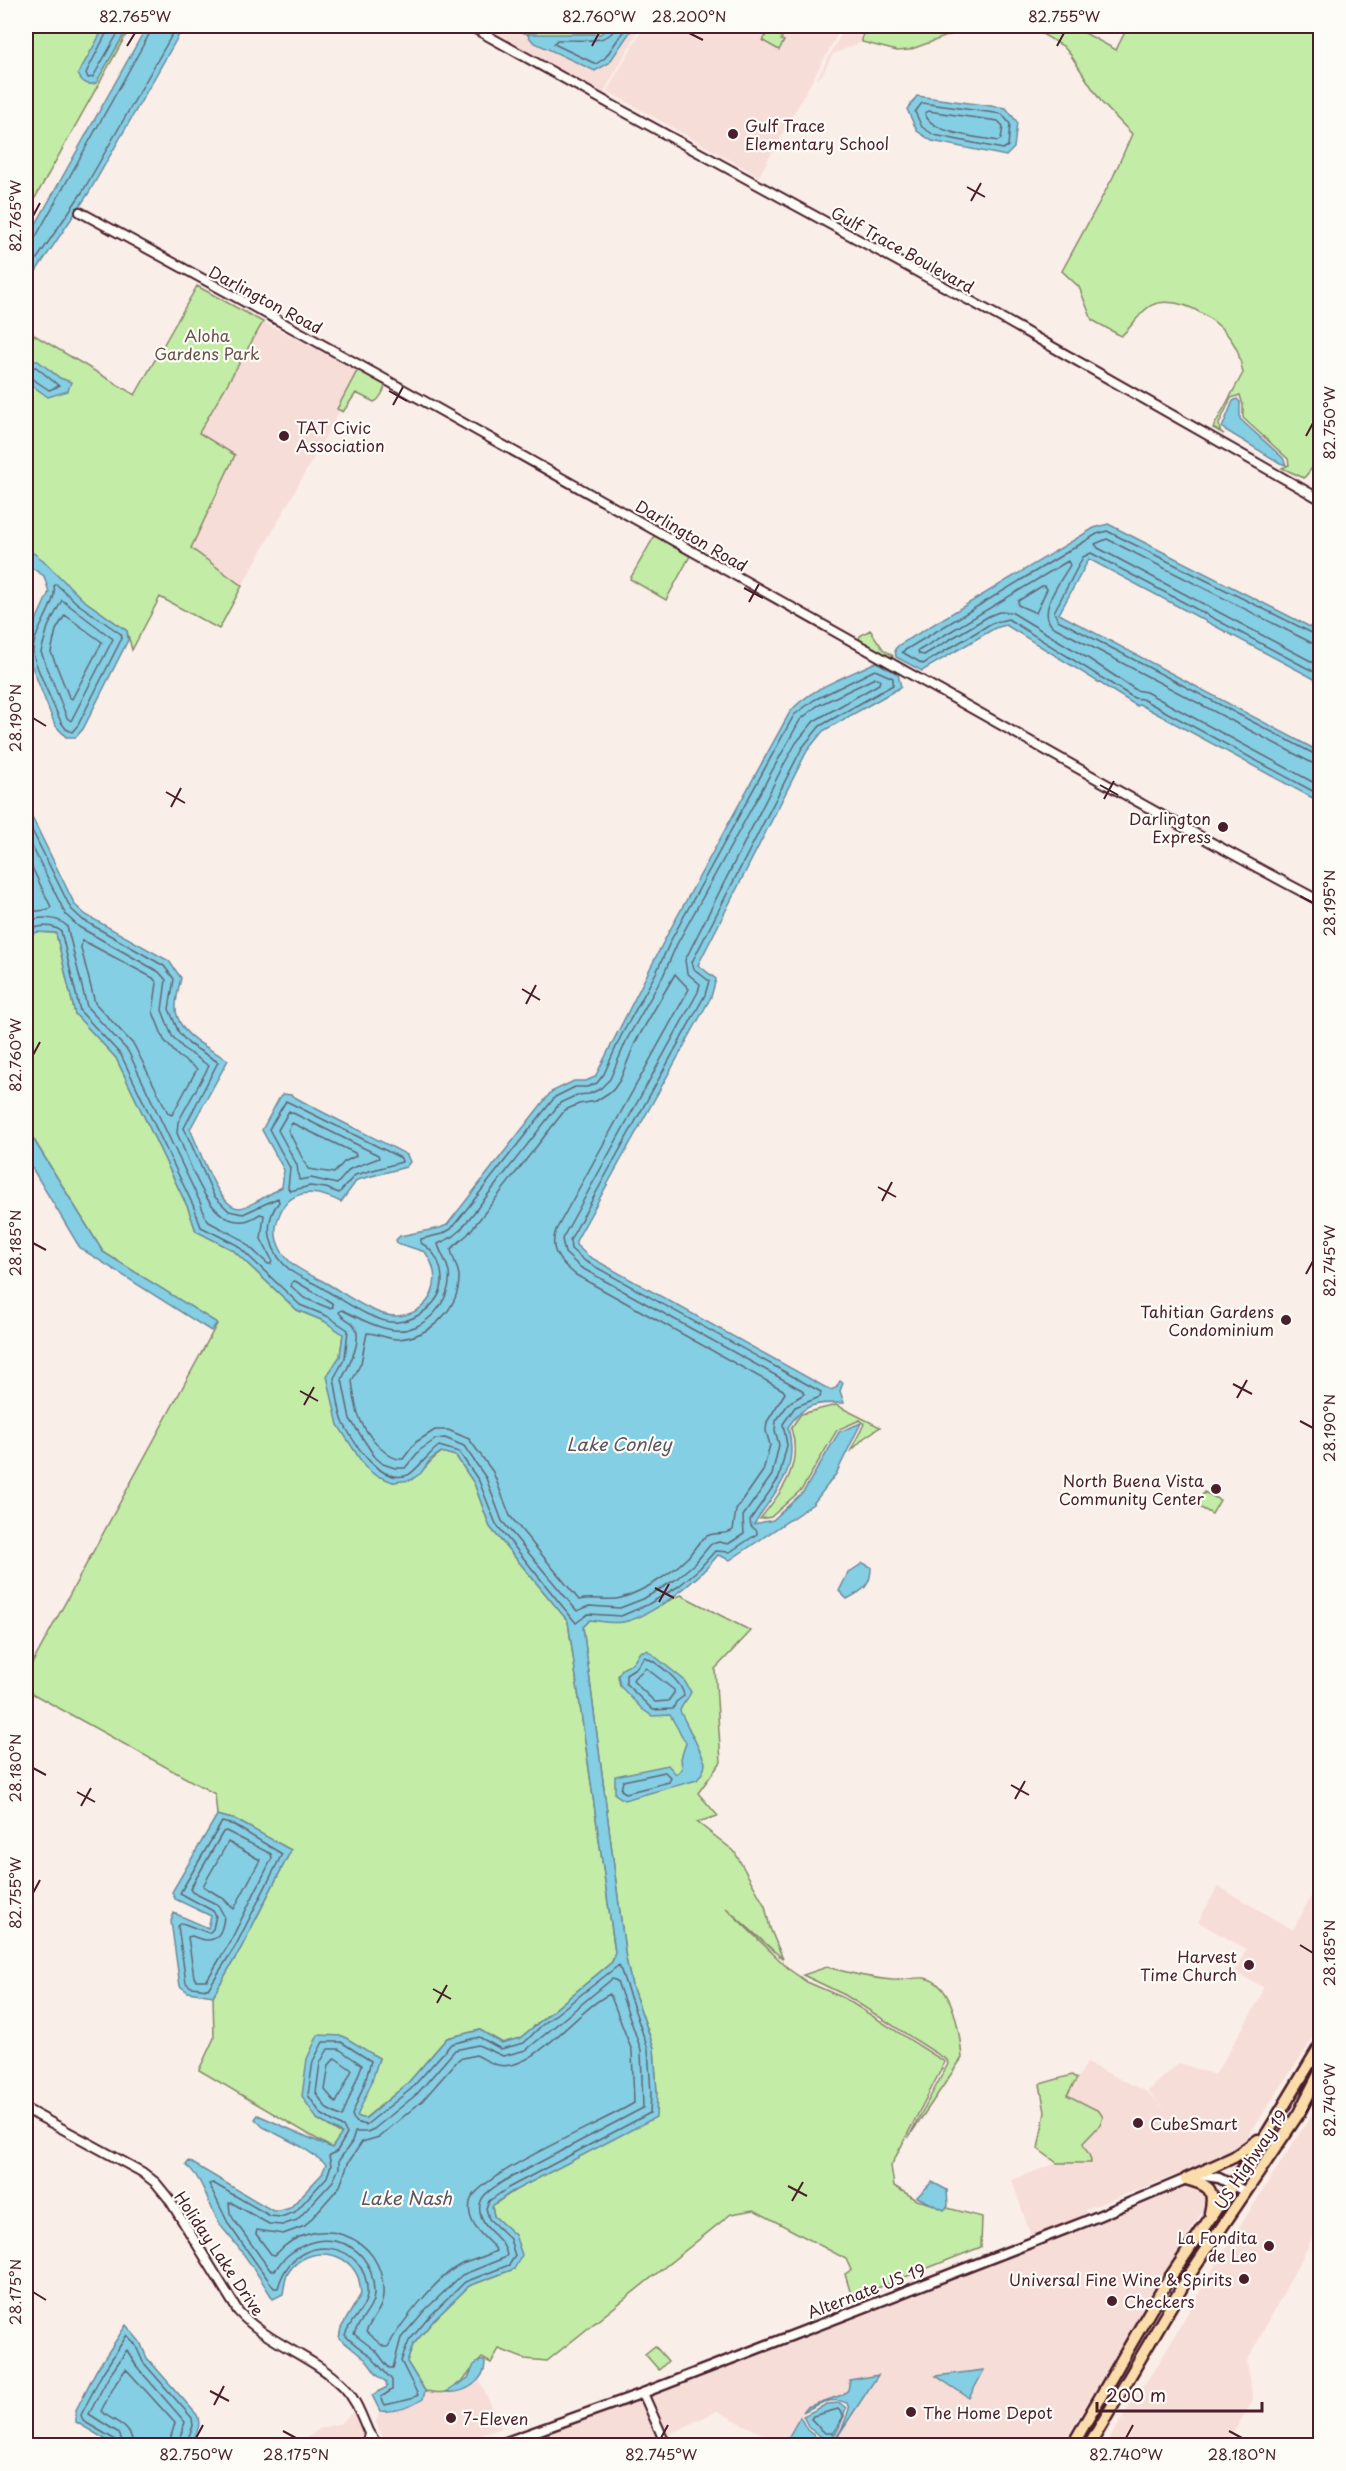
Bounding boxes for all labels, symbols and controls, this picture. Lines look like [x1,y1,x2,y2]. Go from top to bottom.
text: 82.765°W [99,4,172,27]
text: 82.760°W [562,4,637,27]
text: 28.200°N [652,4,726,27]
text: 82.755°W [1028,4,1101,27]
place label: Gulf Trace Elementary School [745,113,889,155]
marker: Gulf Trace Elementary School [726,127,740,141]
text: 82.765°W [3,179,26,252]
street label: Gulf Trace Boulevard [827,200,979,298]
street label: Darlington Road [205,259,327,339]
park label: Aloha Gardens Park [154,323,260,365]
text: 82.750°W [1317,386,1340,460]
place label: TAT Civic Association [296,415,385,457]
marker: TAT Civic Association [277,429,291,443]
street label: Darlington Road [632,493,752,577]
text: 28.190°N [3,684,26,752]
place label: Darlington Express [1129,806,1211,848]
marker: Darlington Express [1216,820,1230,834]
text: 28.195°N [1317,870,1340,937]
text: 82.760°W [3,1017,26,1092]
text: 28.185°N [3,1209,26,1277]
text: 82.745°W [1317,1224,1340,1297]
place label: Tahitian Gardens Condominium [1140,1299,1274,1341]
marker: Tahitian Gardens Condominium [1279,1313,1293,1327]
text: 28.190°N [1317,1394,1340,1462]
water label: Lake Conley [566,1430,673,1457]
place label: North Buena Vista Community Center [1059,1468,1205,1510]
marker: North Buena Vista Community Center [1209,1482,1223,1496]
text: 28.180°N [3,1733,26,1803]
text: 82.755°W [3,1856,26,1929]
text: 28.185°N [1317,1919,1340,1987]
place label: Harvest Time Church [1140,1944,1237,1986]
marker: Harvest Time Church [1242,1958,1256,1972]
text: 82.740°W [1317,2062,1340,2137]
street label: US Highway 19 [1208,2104,1292,2214]
place label: CubeSmart [1150,2111,1238,2135]
marker: CubeSmart [1131,2116,1145,2130]
water label: Lake Nash [360,2184,452,2211]
street label: Holiday Lake Drive [169,2186,271,2320]
place label: La Fondita de Leo [1177,2225,1257,2267]
marker: La Fondita de Leo [1262,2239,1276,2253]
street label: Alternate US 19 [804,2256,929,2324]
text: 28.175°N [3,2259,26,2325]
place label: Universal Fine Wine & Spirits [1009,2267,1232,2291]
marker: Universal Fine Wine & Spirits [1237,2272,1251,2286]
place label: Checkers [1124,2289,1195,2313]
marker: Checkers [1105,2294,1119,2308]
scale bar [1097,2375,1262,2413]
text: 200 m [1106,2381,1166,2408]
place label: The Home Depot [923,2400,1053,2424]
marker: The Home Depot [904,2405,918,2419]
place label: 7-Eleven [463,2406,528,2430]
marker: 7-Eleven [444,2411,458,2425]
text: 82.750°W [159,2442,233,2465]
text: 28.175°N [263,2442,329,2465]
text: 82.745°W [625,2442,698,2465]
text: 82.740°W [1089,2442,1164,2465]
text: 28.180°N [1207,2442,1277,2465]

